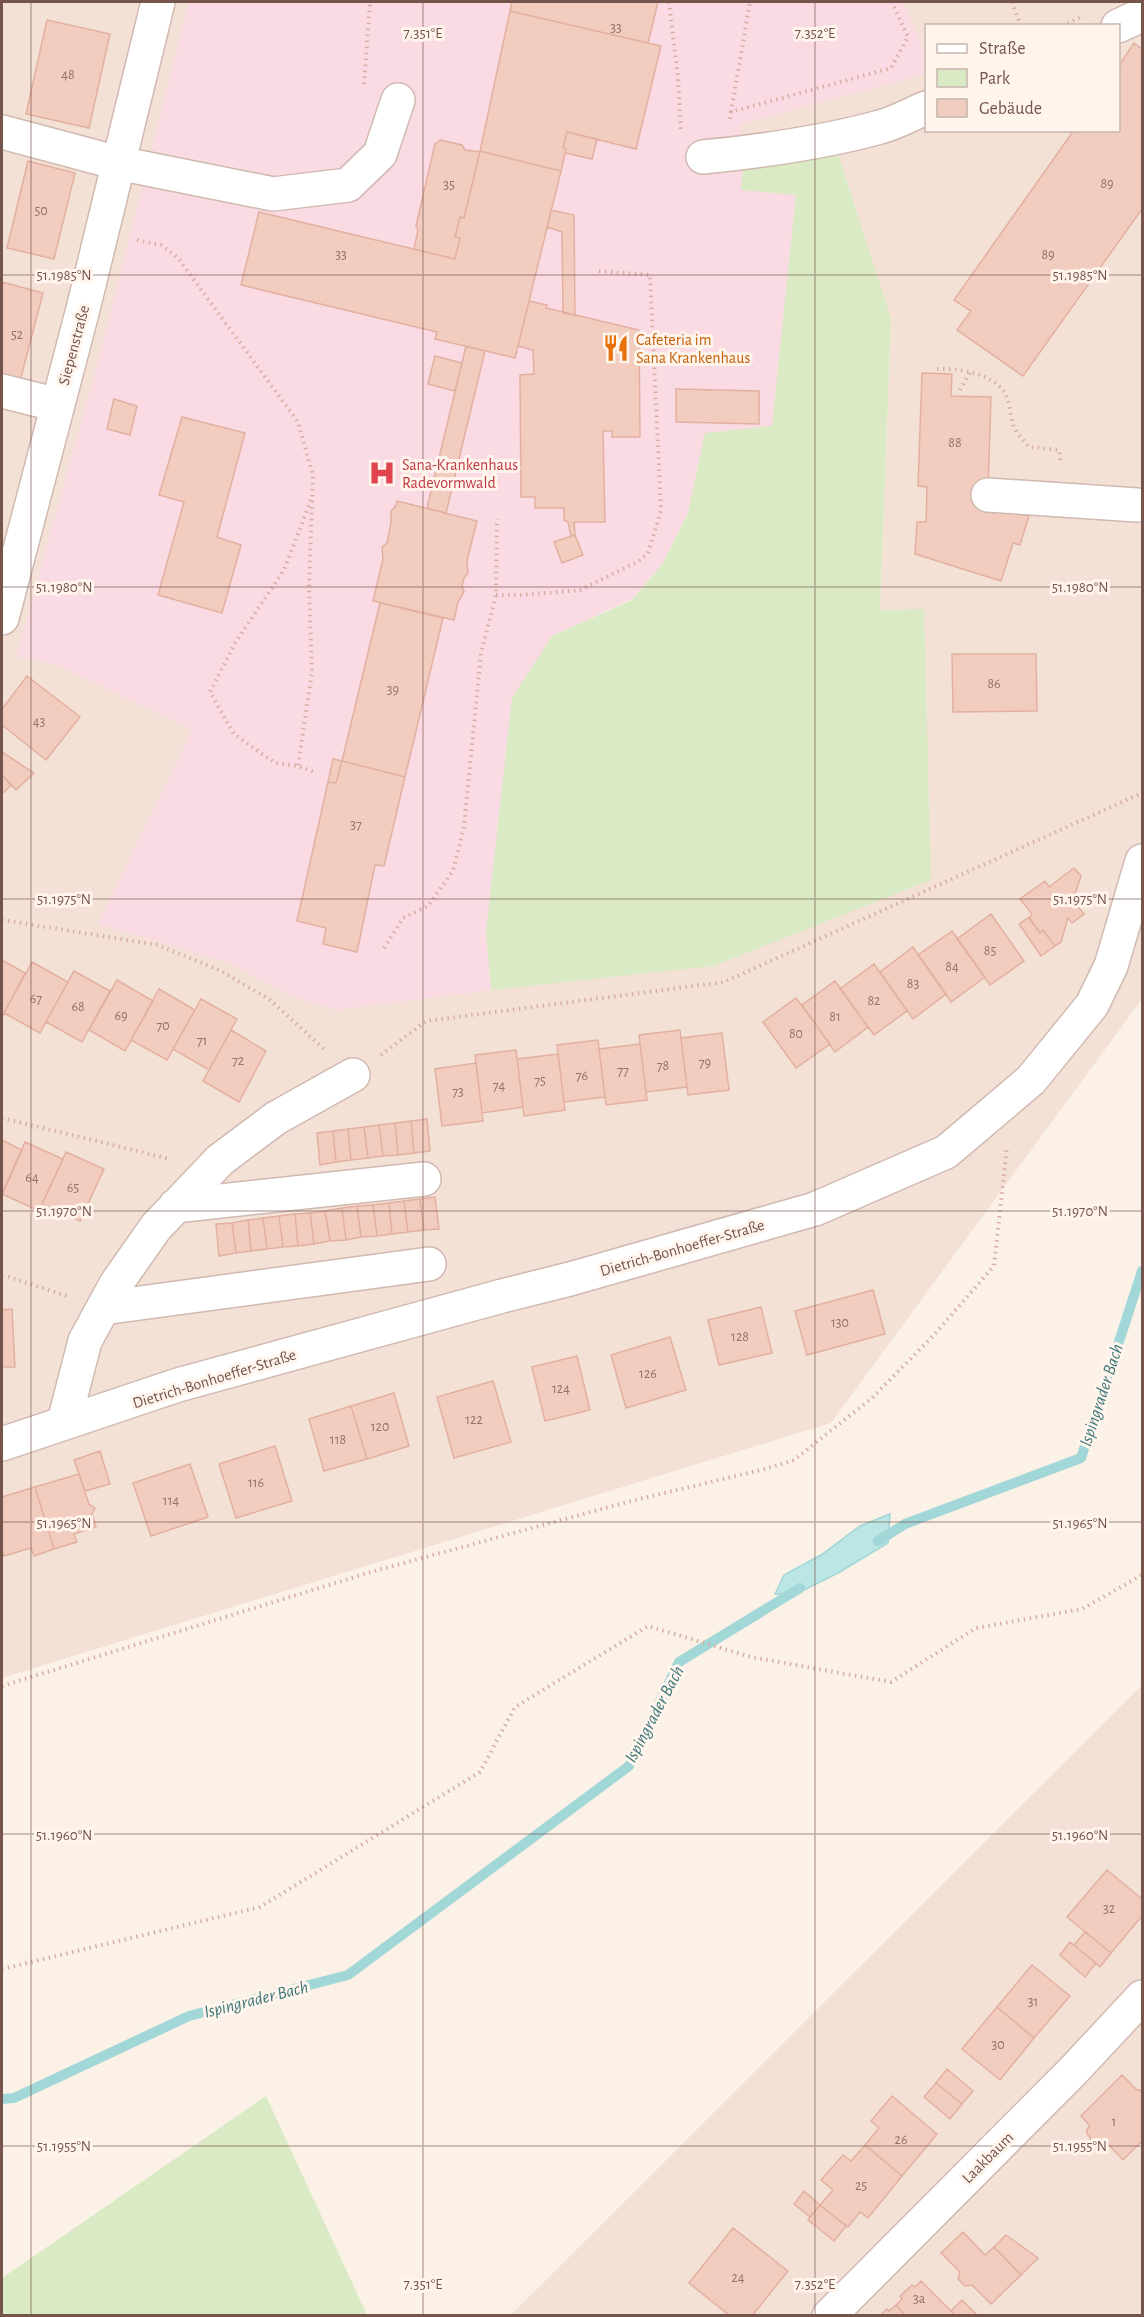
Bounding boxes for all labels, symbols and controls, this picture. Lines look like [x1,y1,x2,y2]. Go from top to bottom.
house number: 33 [610,21,622,35]
legend [925,24,1120,132]
text: 7.351°E [404,26,442,41]
text: 7.352°E [795,26,835,41]
text: Straße [979,40,1025,58]
house number: 48 [61,68,75,82]
text: Park [979,70,1011,88]
text: Gebäude [979,100,1042,118]
house number: 89 [1100,177,1114,191]
house number: 35 [443,178,455,192]
house number: 50 [34,204,48,218]
house number: 33 [335,248,347,262]
house number: 89 [1041,248,1055,262]
text: 51.1985°N [36,268,92,283]
text: 51.1985°N [1052,268,1108,283]
street label: Siepenstraße [56,303,92,387]
house number: 52 [11,328,23,342]
place label: Cafeteria im Sana Krankenhaus [636,332,750,366]
restaurant icon: Cafeteria im Sana Krankenhaus [601,333,631,363]
house number: 88 [948,436,962,450]
place label: Sana-Krankenhaus Radevormwald [402,457,518,491]
hospital icon: Sana-Krankenhaus Radevormwald [367,458,397,488]
text: 51.1980°N [36,580,92,595]
text: 51.1980°N [1052,580,1108,595]
house number: 86 [987,677,1001,691]
house number: 39 [387,683,399,697]
house number: 43 [33,715,45,729]
house number: 37 [350,818,362,832]
text: 51.1975°N [37,892,91,907]
text: 51.1975°N [1053,892,1107,907]
house number: 85 [984,944,996,958]
house number: 84 [945,960,959,974]
house number: 83 [907,977,919,991]
house number: 67 [30,992,42,1006]
house number: 82 [867,994,881,1008]
house number: 68 [71,1000,85,1014]
house number: 69 [114,1009,128,1023]
house number: 81 [829,1010,841,1024]
house number: 70 [156,1019,170,1033]
house number: 80 [789,1027,803,1041]
house number: 71 [197,1034,207,1048]
house number: 72 [232,1054,244,1068]
house number: 79 [699,1056,711,1070]
house number: 78 [657,1059,669,1073]
house number: 77 [617,1064,629,1078]
house number: 76 [576,1069,588,1083]
house number: 75 [534,1074,546,1088]
house number: 74 [493,1079,506,1093]
house number: 73 [452,1085,464,1099]
house number: 64 [25,1171,39,1185]
house number: 65 [67,1181,79,1195]
text: 51.1970°N [36,1204,92,1219]
text: 51.1970°N [1052,1204,1108,1219]
street label: Dietrich-Bonhoeffer-Straße [598,1217,766,1279]
house number: 130 [831,1316,849,1330]
house number: 128 [731,1330,749,1344]
water label: Ispingrader Bach [1077,1342,1127,1449]
street label: Dietrich-Bonhoeffer-Straße [131,1346,298,1411]
house number: 126 [639,1367,657,1381]
house number: 124 [552,1382,570,1396]
house number: 122 [465,1413,483,1427]
house number: 120 [371,1420,389,1434]
house number: 118 [330,1433,346,1447]
house number: 116 [248,1476,264,1490]
house number: 114 [163,1494,179,1508]
text: 51.1965°N [36,1516,92,1531]
text: 51.1965°N [1052,1516,1108,1531]
water label: Ispingrader Bach [622,1663,688,1766]
text: 51.1960°N [36,1828,92,1843]
text: 51.1960°N [1052,1828,1108,1843]
house number: 32 [1103,1902,1115,1916]
water label: Ispingrader Bach [202,1978,310,2022]
house number: 31 [1028,1995,1038,2009]
house number: 30 [991,2038,1005,2052]
house number: 1 [1112,2115,1116,2129]
street label: Laakbaum [959,2129,1016,2186]
house number: 26 [895,2133,907,2147]
text: 51.1955°N [37,2139,91,2154]
text: 51.1955°N [1053,2139,1107,2154]
house number: 25 [855,2179,867,2193]
house number: 24 [731,2271,745,2285]
text: 7.351°E [404,2277,442,2292]
text: 7.352°E [795,2277,835,2292]
house number: 3a [913,2292,926,2306]

